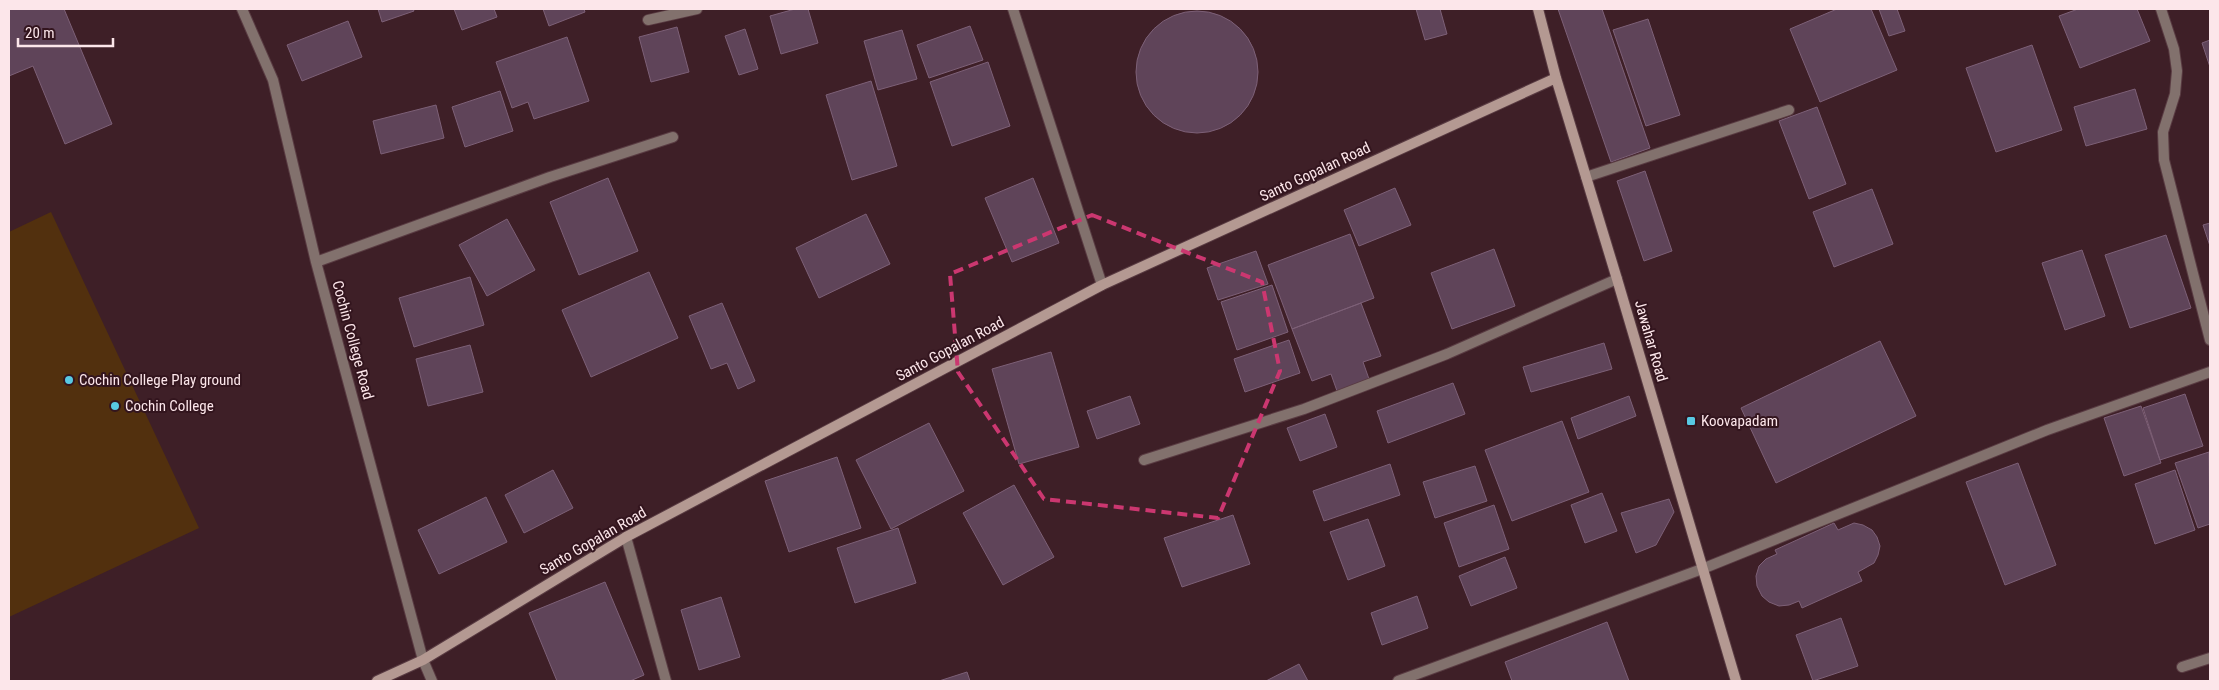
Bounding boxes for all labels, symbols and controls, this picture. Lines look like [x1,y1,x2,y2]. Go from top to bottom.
scale bar [18,15,112,47]
text: 20 m [25,24,55,42]
street label: Santo Gopalan Road [1257,139,1373,205]
street label: Cochin College Road [328,279,378,401]
street label: Jawahar Road [1631,298,1671,384]
street label: Santo Gopalan Road [893,313,1007,385]
place label: Cochin College Play ground [79,371,241,389]
marker: Cochin College Play ground [63,374,75,386]
place label: Cochin College [125,397,214,415]
marker: Cochin College [109,400,121,412]
place label: Koovapadam [1701,412,1778,430]
marker: Koovapadam [1685,415,1697,427]
street label: Santo Gopalan Road [537,503,649,579]

